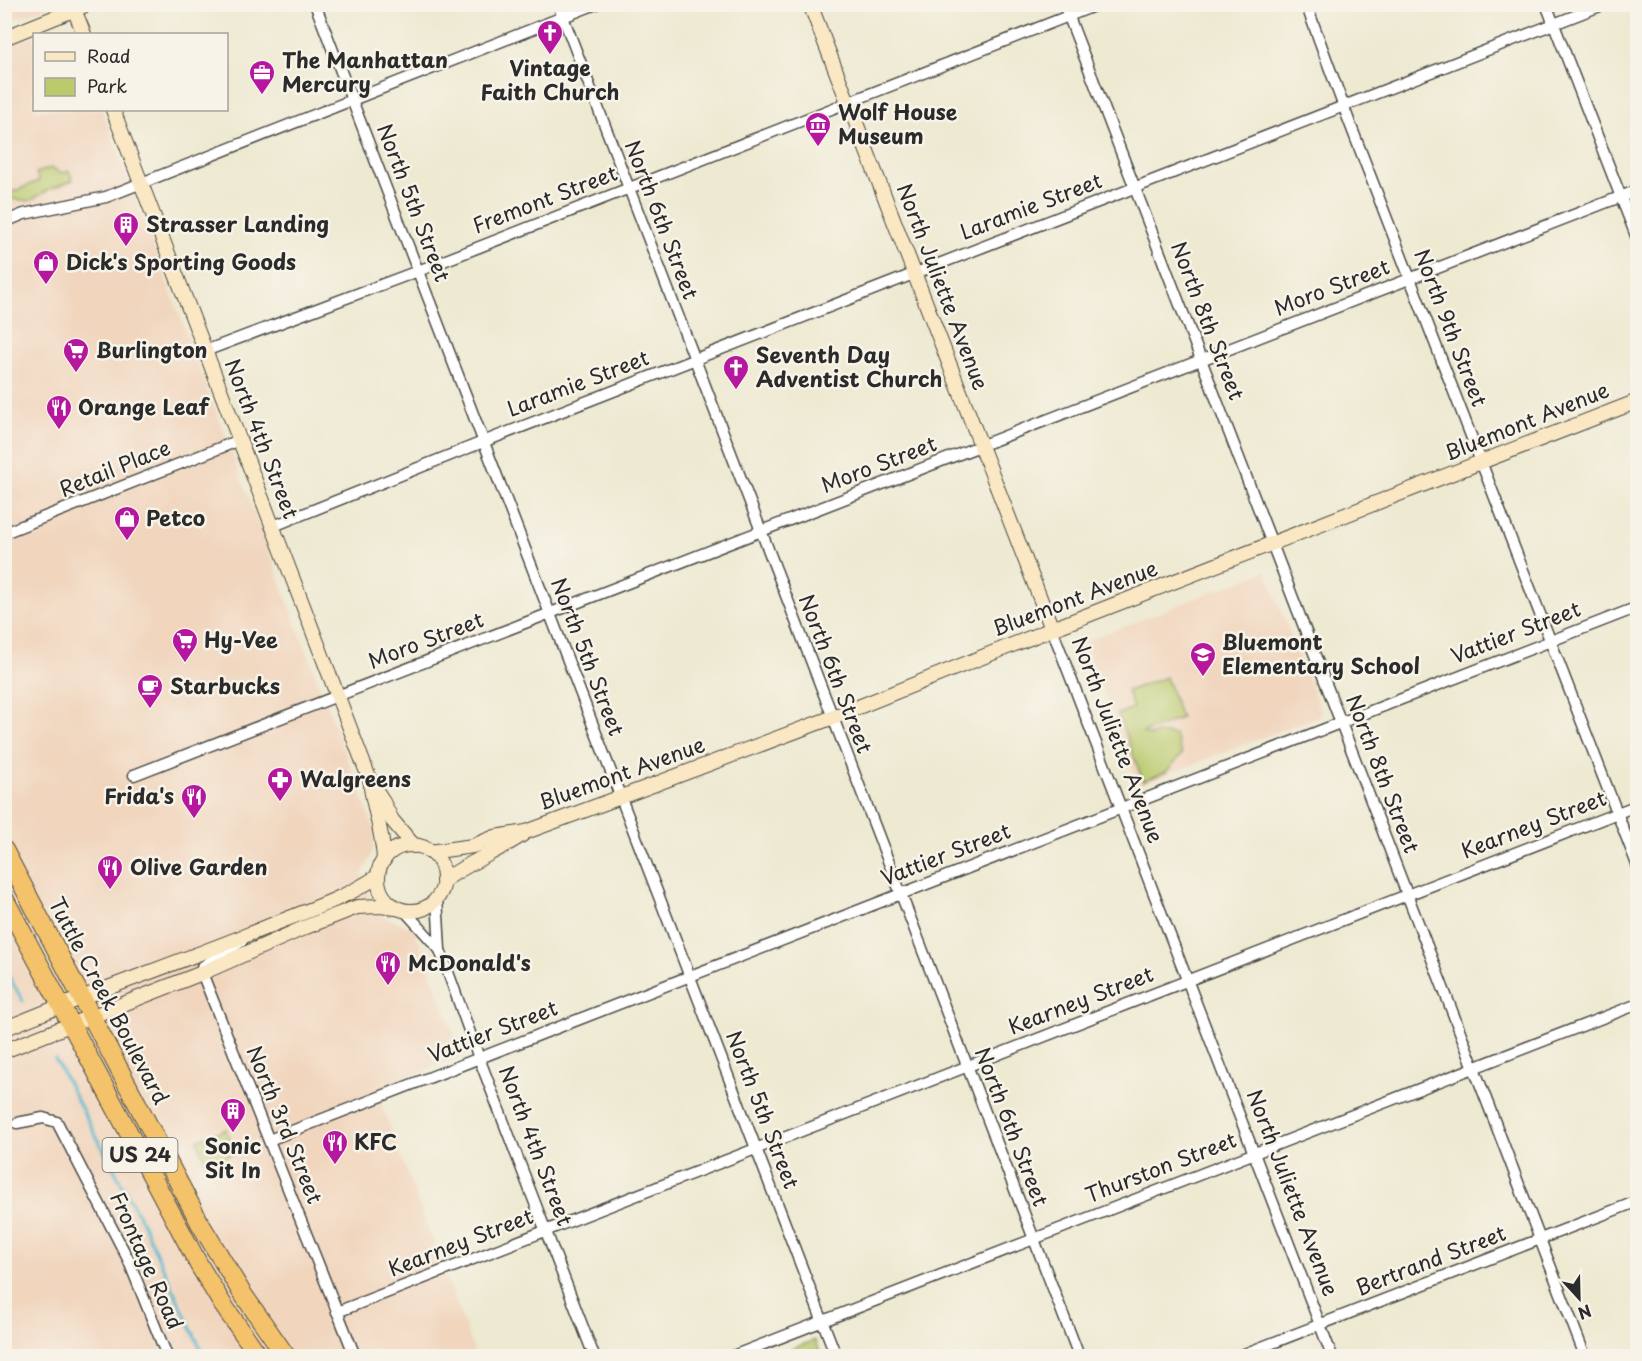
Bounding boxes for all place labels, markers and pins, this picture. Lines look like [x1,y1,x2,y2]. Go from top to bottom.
church icon: Vintage Faith Church [535,18,565,56]
place label: The Manhattan Mercury [282,43,448,99]
place label: Vintage Faith Church [480,51,620,107]
office icon: The Manhattan Mercury [247,58,277,96]
place label: Wolf House Museum [838,95,957,151]
museum icon: Wolf House Museum [803,110,833,148]
place label: Strasser Landing [146,207,329,239]
building icon: Strasser Landing [111,210,141,248]
place label: Dick's Sporting Goods [66,245,296,277]
shop icon: Dick's Sporting Goods [31,248,61,286]
place label: Burlington [96,333,207,365]
supermarket icon: Burlington [61,336,91,374]
place label: Seventh Day Adventist Church [756,338,942,394]
church icon: Seventh Day Adventist Church [721,353,751,391]
place label: Orange Leaf [78,390,211,422]
restaurant icon: Orange Leaf [44,393,74,431]
place label: Petco [146,501,205,533]
shop icon: Petco [112,504,142,542]
place label: Hy-Vee [204,623,278,655]
place label: Bluemont Elementary School [1222,625,1420,681]
supermarket icon: Hy-Vee [170,626,200,664]
school or university icon: Bluemont Elementary School [1188,640,1218,678]
place label: Starbucks [170,669,280,701]
cafe icon: Starbucks [135,672,165,710]
place label: Walgreens [300,762,411,794]
pharmacy icon: Walgreens [265,765,295,803]
place label: Frida's [104,779,174,811]
restaurant icon: Frida's [179,782,209,820]
place label: Olive Garden [130,850,267,882]
restaurant icon: Olive Garden [95,853,125,891]
place label: McDonald's [408,946,531,978]
restaurant icon: McDonald's [373,949,403,987]
building icon: Sonic Sit In [218,1096,248,1134]
place label: KFC [354,1125,397,1157]
restaurant icon: KFC [320,1128,350,1166]
place label: Sonic Sit In [205,1129,261,1185]

